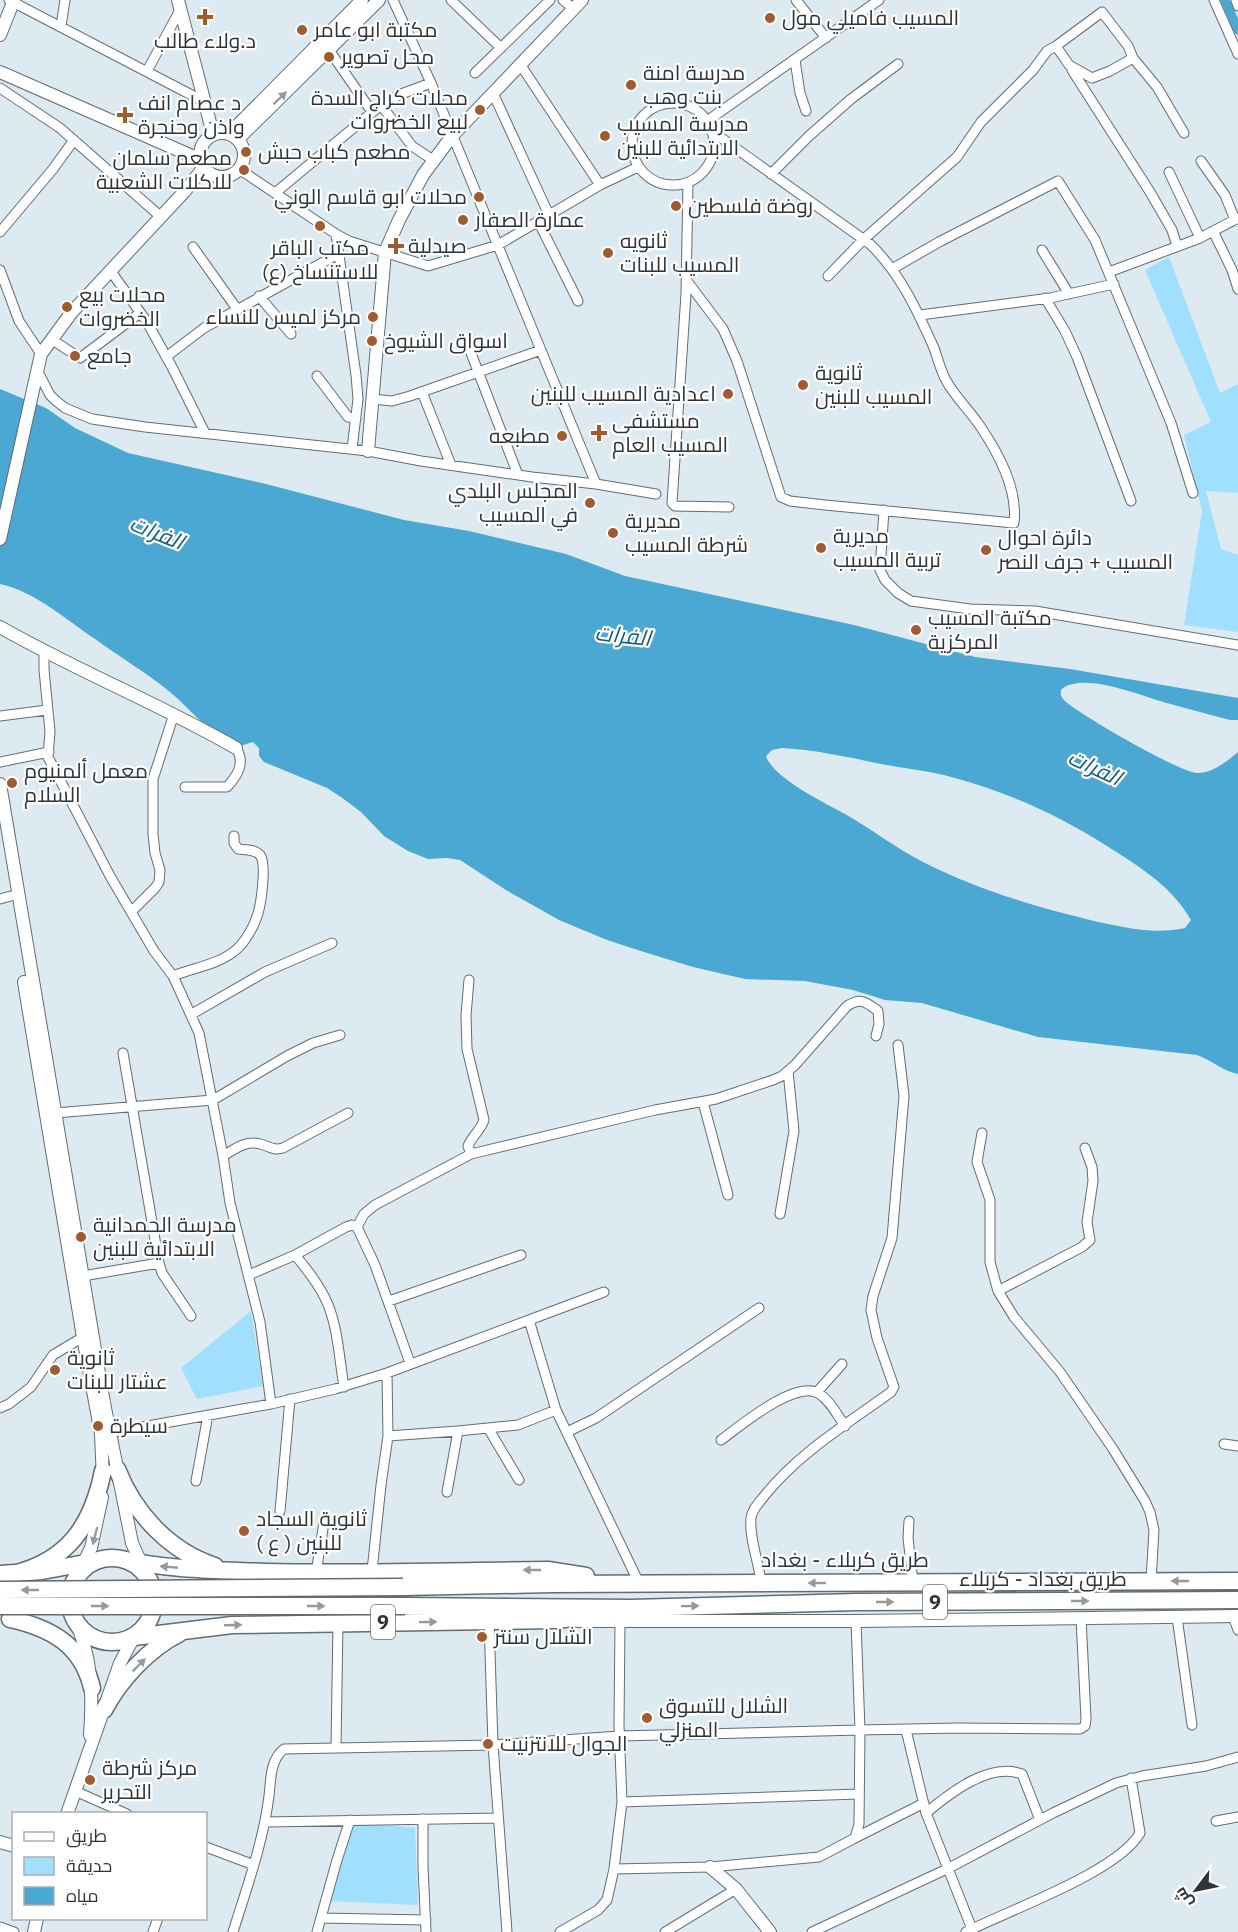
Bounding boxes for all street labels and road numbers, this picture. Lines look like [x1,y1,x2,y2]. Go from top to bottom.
street label: طريق كربلاء - بغداد [761,1545,929,1573]
street label: طريق بغداد - كربلاء [959,1564,1127,1592]
road number: 9 [923,1585,947,1619]
road number: 9 [371,1605,395,1639]

